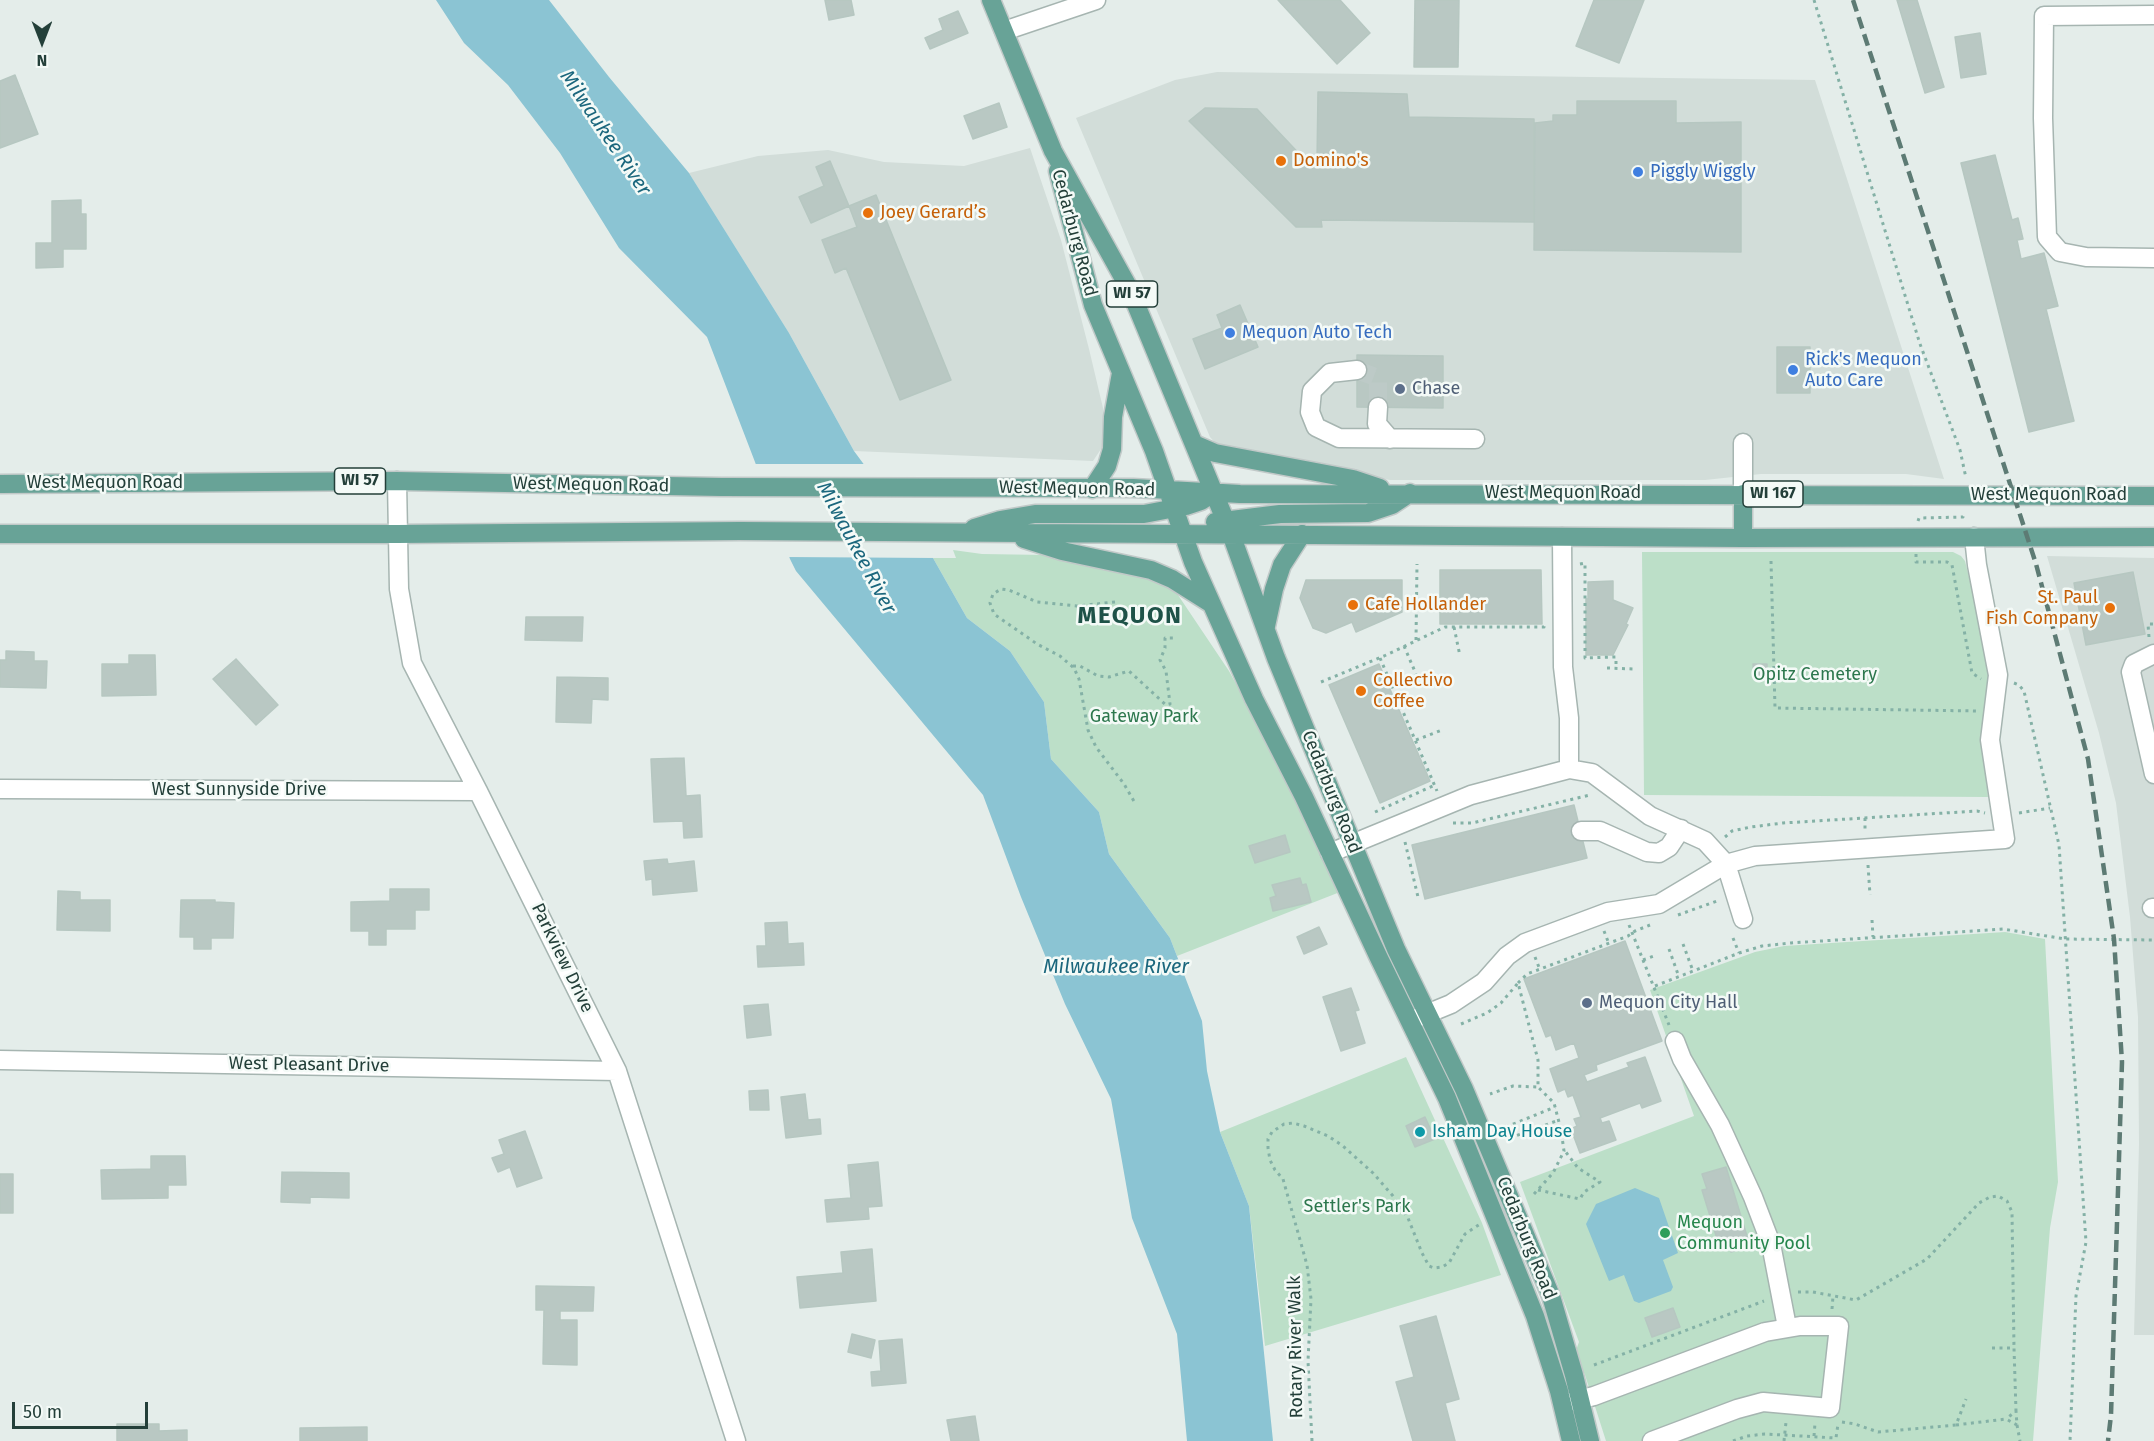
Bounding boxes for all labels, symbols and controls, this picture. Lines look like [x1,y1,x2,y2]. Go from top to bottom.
north arrow [12,12,72,72]
text: N [37,51,47,70]
water label: Milwaukee River [554,66,656,200]
place label: Domino's [1293,150,1369,172]
marker: Domino's [1274,154,1288,168]
place label: Piggly Wiggly [1650,161,1756,183]
marker: Piggly Wiggly [1631,165,1645,179]
street label: Cedarburg Road [1047,167,1101,299]
place label: Joey Gerard’s [880,202,986,224]
marker: Joey Gerard’s [861,206,875,220]
road number: WI 57 [1106,281,1158,307]
place label: Mequon Auto Tech [1242,322,1392,344]
marker: Mequon Auto Tech [1223,326,1237,340]
place label: Rick's Mequon Auto Care [1805,349,1922,392]
marker: Rick's Mequon Auto Care [1786,363,1800,377]
place label: Chase [1412,378,1460,400]
marker: Chase [1393,382,1407,396]
road number: WI 57 [334,468,386,494]
street label: West Mequon Road [27,472,183,494]
street label: West Mequon Road [513,473,669,497]
street label: West Mequon Road [999,477,1155,501]
water label: Milwaukee River [811,478,901,618]
road number: WI 167 [1743,481,1803,507]
street label: West Mequon Road [1485,482,1641,504]
street label: West Mequon Road [1971,484,2127,506]
place label: St. Paul Fish Company [1986,587,2098,630]
place label: Cafe Hollander [1365,594,1486,616]
marker: Cafe Hollander [1346,598,1360,612]
marker: St. Paul Fish Company [2103,601,2117,615]
district label: MEQUON [1078,602,1182,630]
park label: Opitz Cemetery [1753,664,1877,686]
place label: Collectivo Coffee [1373,670,1453,712]
marker: Collectivo Coffee [1354,684,1368,698]
park label: Gateway Park [1090,706,1198,728]
street label: Cedarburg Road [1297,727,1365,857]
street label: West Sunnyside Drive [151,779,327,801]
street label: Parkview Drive [526,900,598,1016]
water label: Milwaukee River [1043,955,1189,979]
place label: Mequon City Hall [1599,992,1737,1014]
marker: Mequon City Hall [1580,996,1594,1010]
street label: West Pleasant Drive [228,1053,390,1077]
place label: Isham Day House [1432,1121,1572,1143]
marker: Isham Day House [1413,1125,1427,1139]
street label: Cedarburg Road [1492,1173,1560,1303]
park label: Settler's Park [1304,1196,1410,1218]
place label: Mequon Community Pool [1677,1212,1810,1254]
marker: Mequon Community Pool [1658,1226,1672,1240]
street label: Rotary River Walk [1284,1276,1308,1418]
scale bar [15,1390,152,1428]
text: 50 m [23,1401,62,1423]

